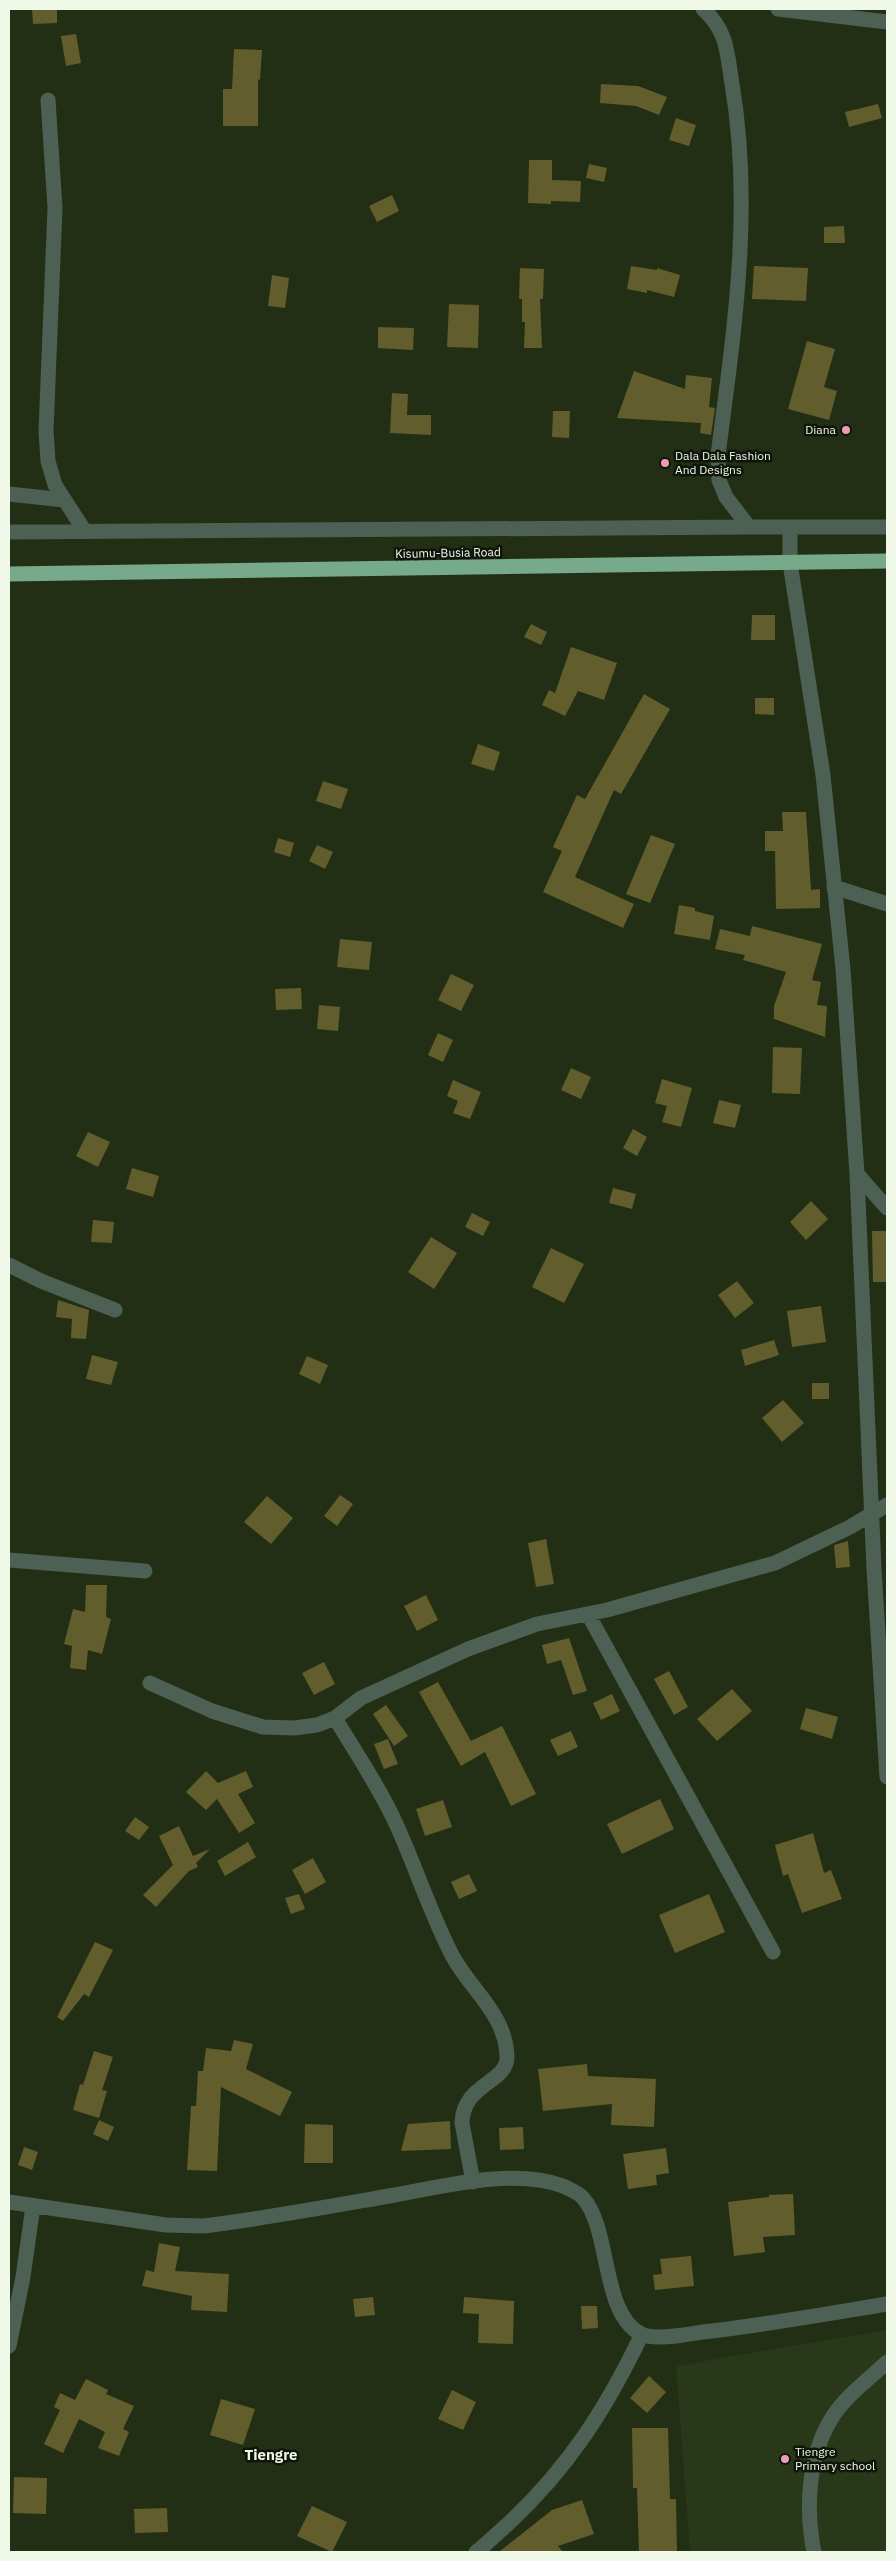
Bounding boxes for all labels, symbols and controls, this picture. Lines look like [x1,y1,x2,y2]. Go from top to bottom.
place label: Diana [805,422,837,437]
marker: Diana [840,424,852,436]
place label: Dala Dala Fashion And Designs [675,448,771,477]
marker: Dala Dala Fashion And Designs [659,457,671,469]
street label: Kisumu-Busia Road [395,544,501,561]
place label: Tiengre Primary school [795,2444,875,2473]
district label: Tiengre [244,2445,298,2464]
marker: Tiengre Primary school [779,2453,791,2465]

